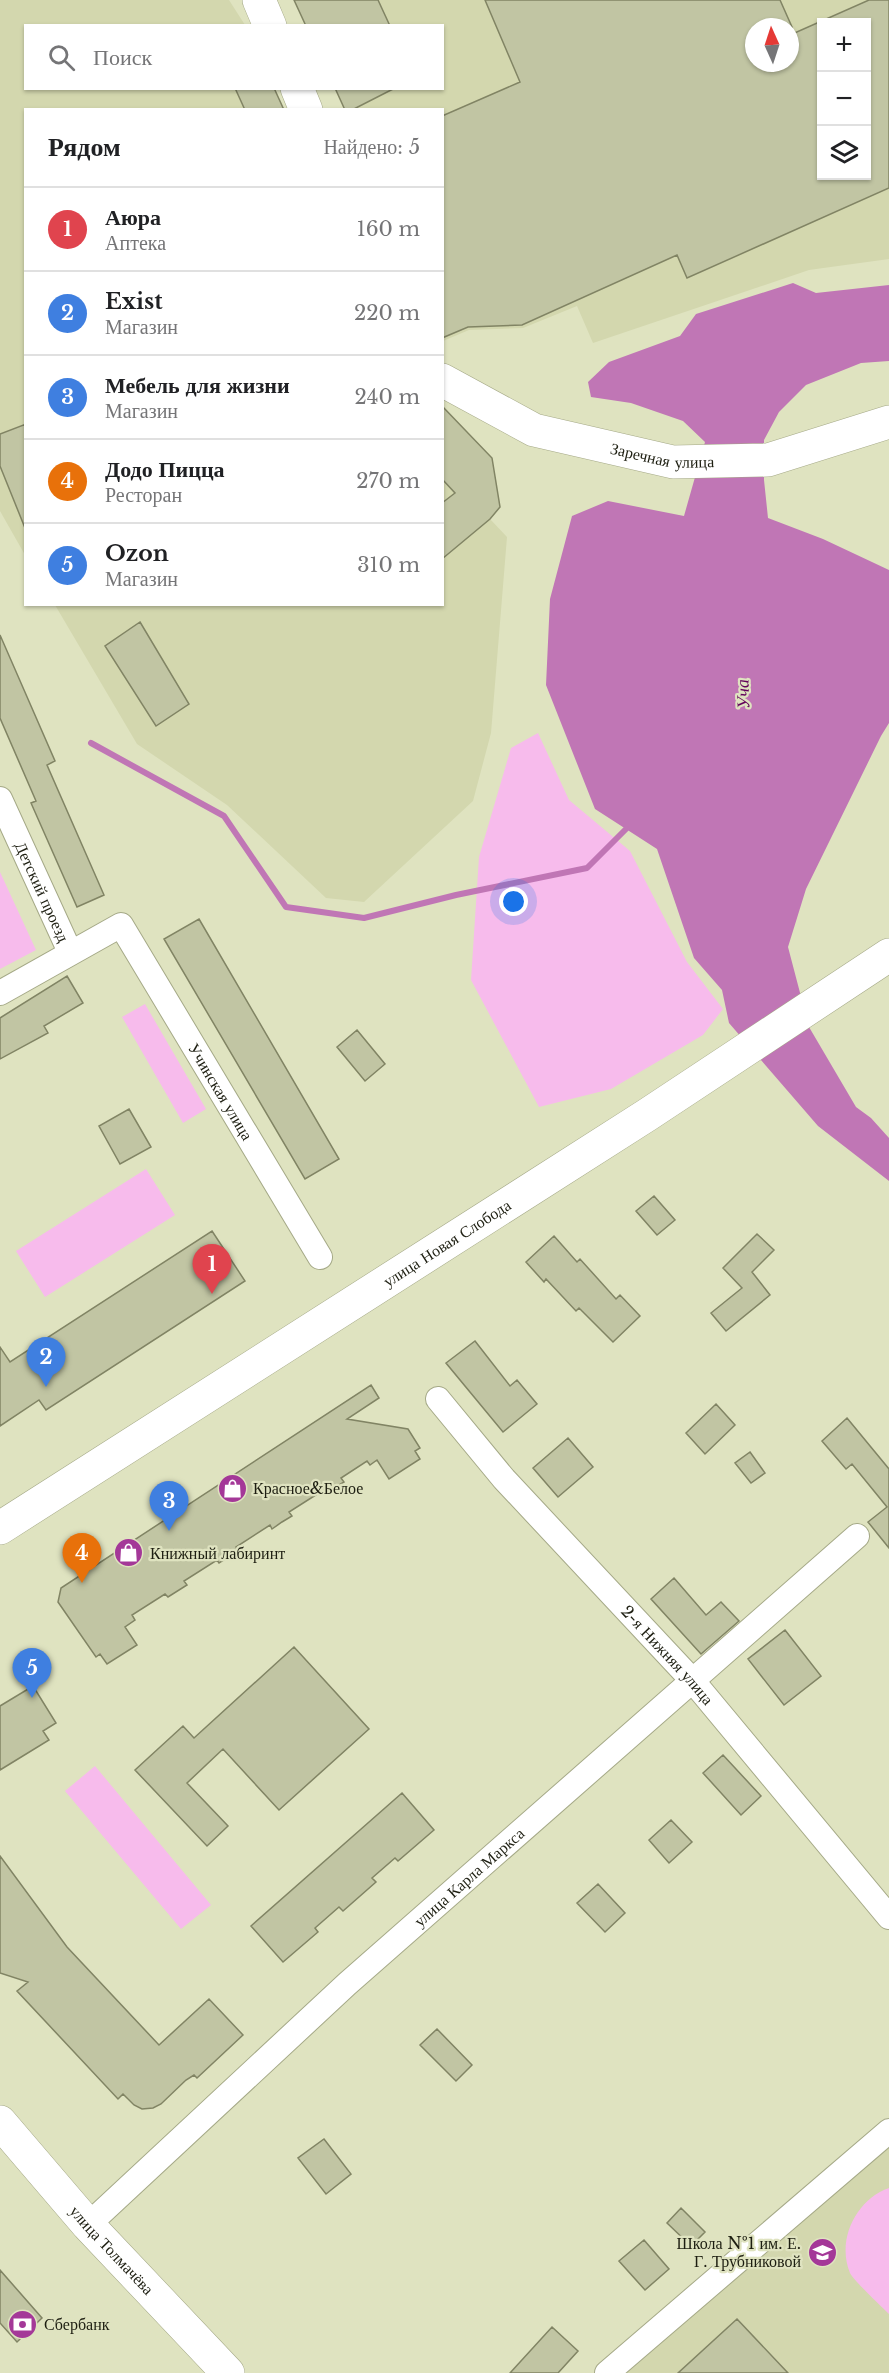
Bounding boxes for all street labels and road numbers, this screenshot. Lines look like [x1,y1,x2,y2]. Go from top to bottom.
street label: Заречная улица [609,438,714,472]
street label: Детский проезд [11,838,74,945]
street label: Учинская улица [184,1039,258,1144]
street label: улица Новая Слобода [379,1195,514,1291]
street label: 2-я Нижняя улица [617,1601,718,1709]
street label: улица Карла Маркса [410,1823,528,1931]
street label: улица Толмачёва [66,2201,158,2299]

